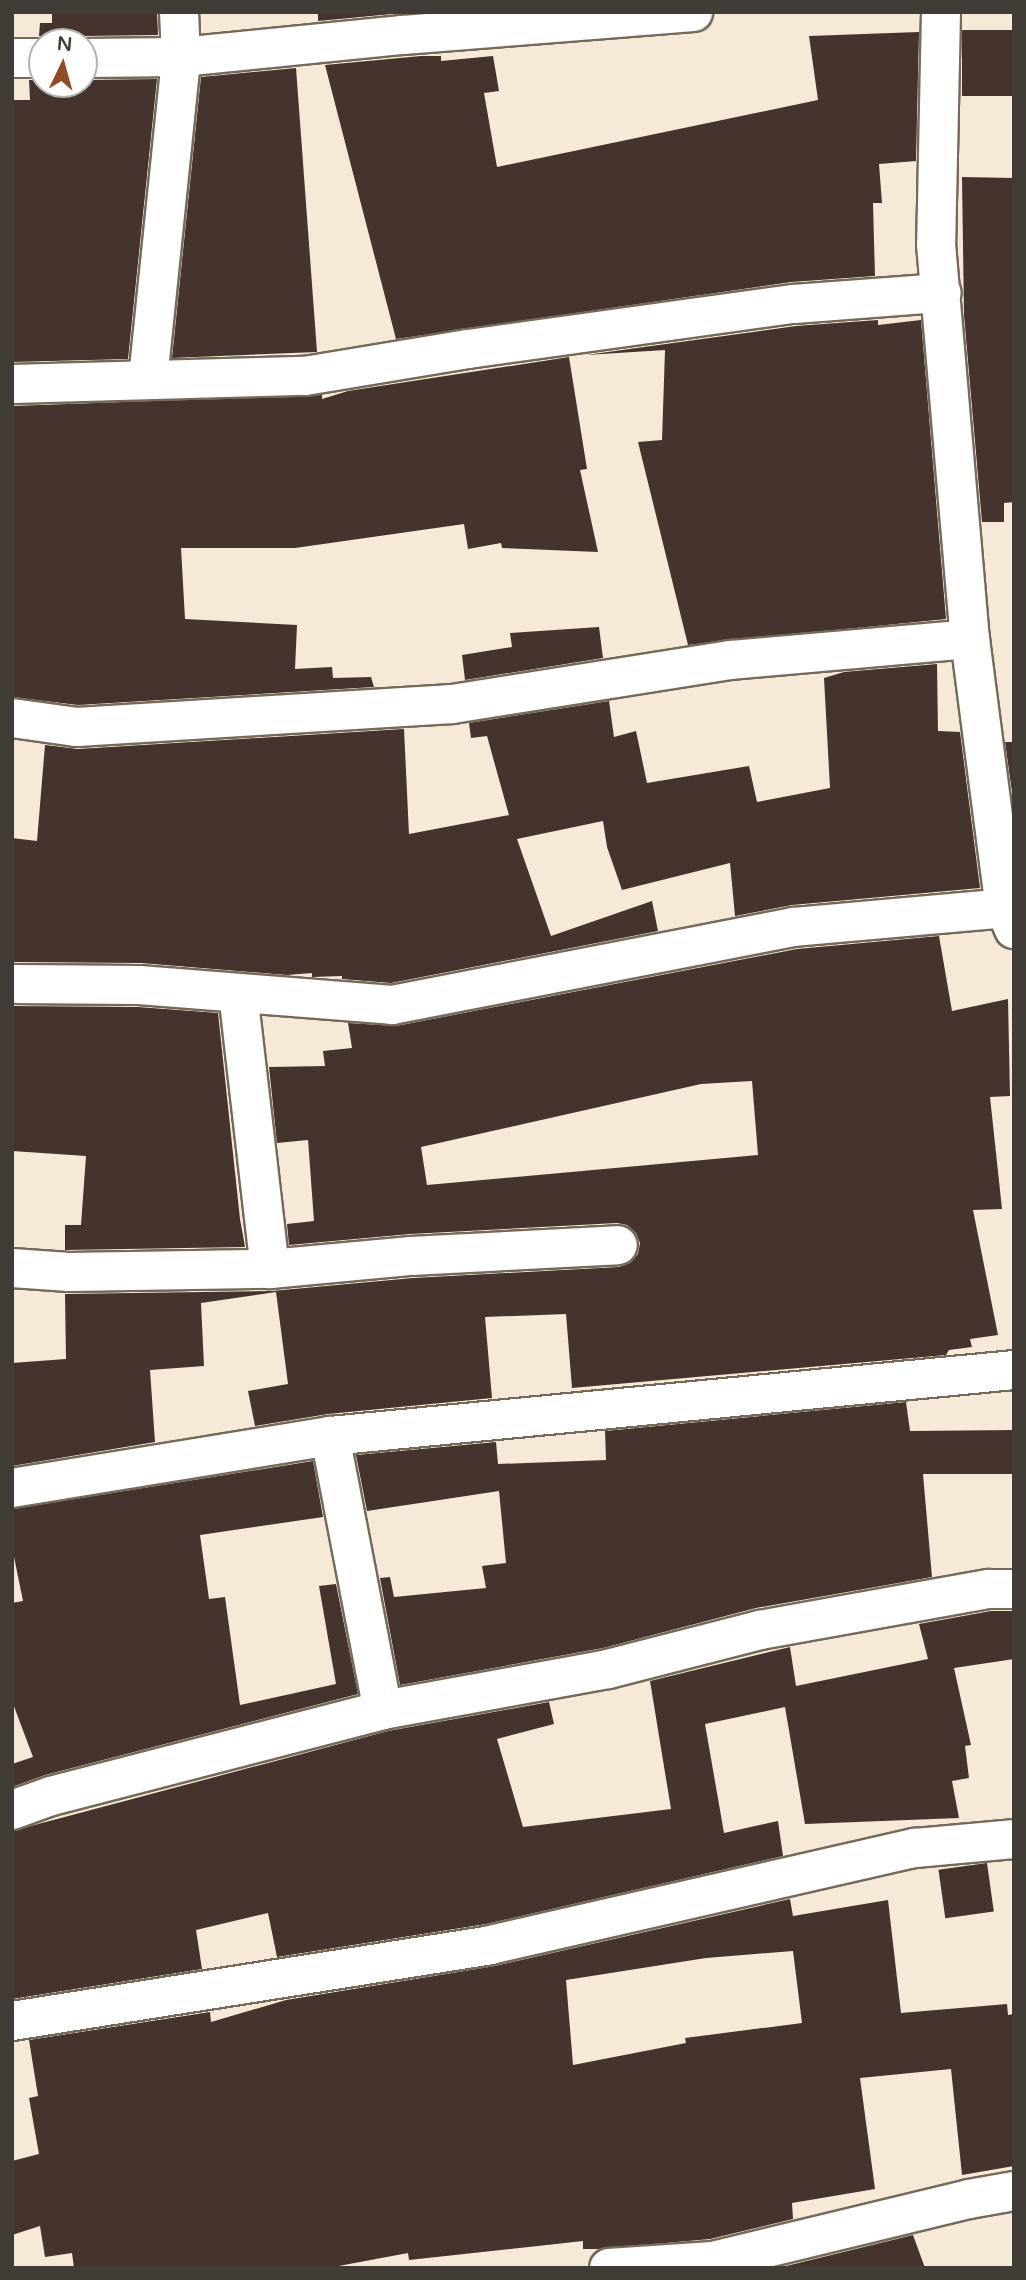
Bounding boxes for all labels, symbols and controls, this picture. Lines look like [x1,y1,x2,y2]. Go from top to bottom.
north arrow [28,28,98,98]
text: N [56,32,73,56]

